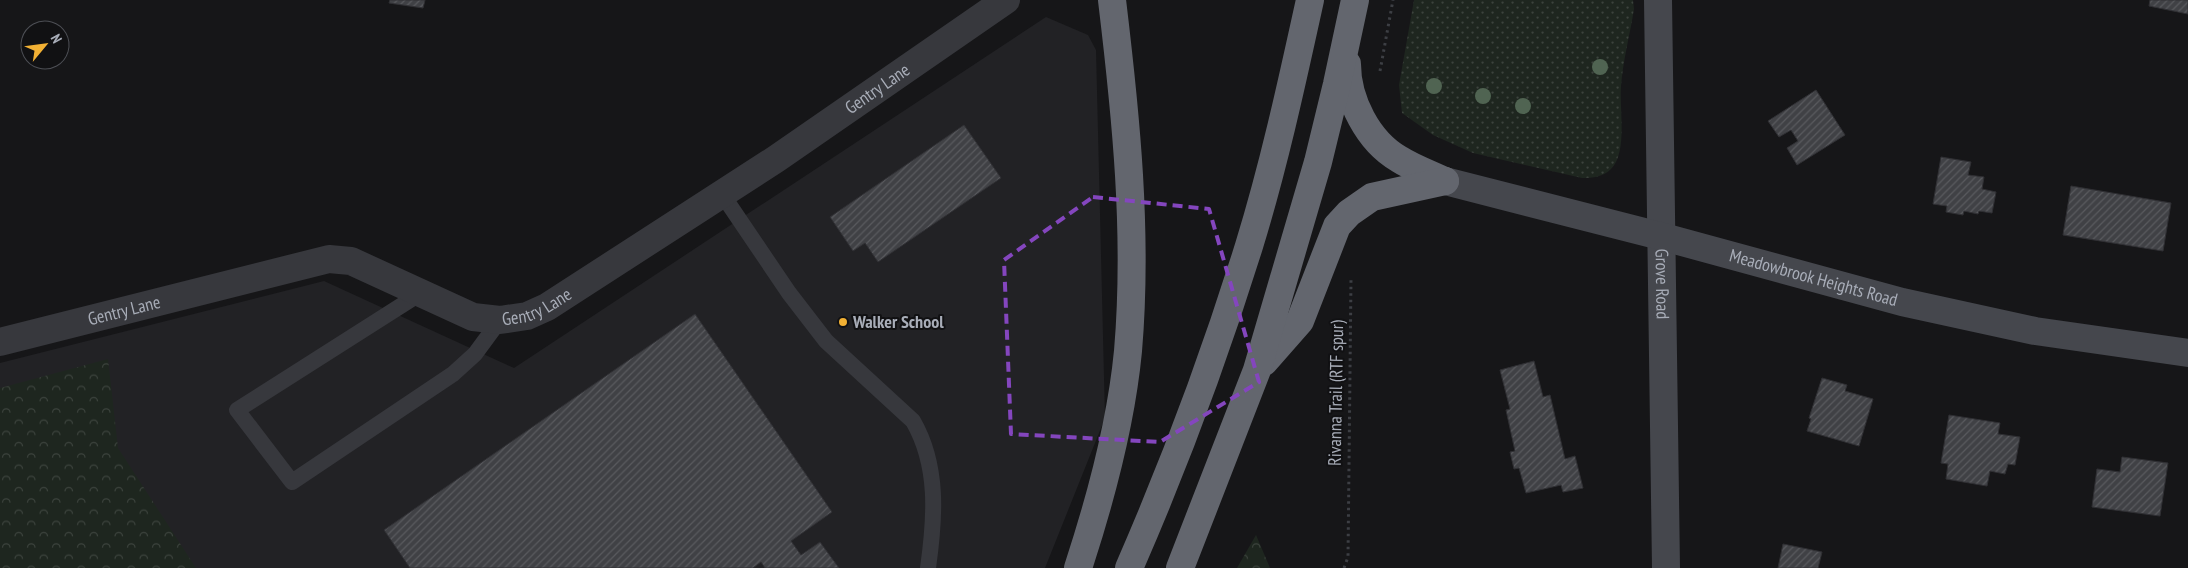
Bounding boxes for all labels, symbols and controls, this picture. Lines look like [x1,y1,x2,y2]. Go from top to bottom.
north arrow [20,20,70,70]
text: N [47,31,66,46]
street label: Gentry Lane [840,58,914,119]
street label: Meadowbrook Heights Road [1727,243,1900,311]
street label: Grove Road [1651,249,1674,319]
street label: Gentry Lane [500,282,576,331]
street label: Gentry Lane [85,290,163,330]
place label: Walker School [852,310,944,333]
marker: Walker School [837,316,849,328]
street label: Rivanna Trail (RTF spur) [1323,319,1348,466]

